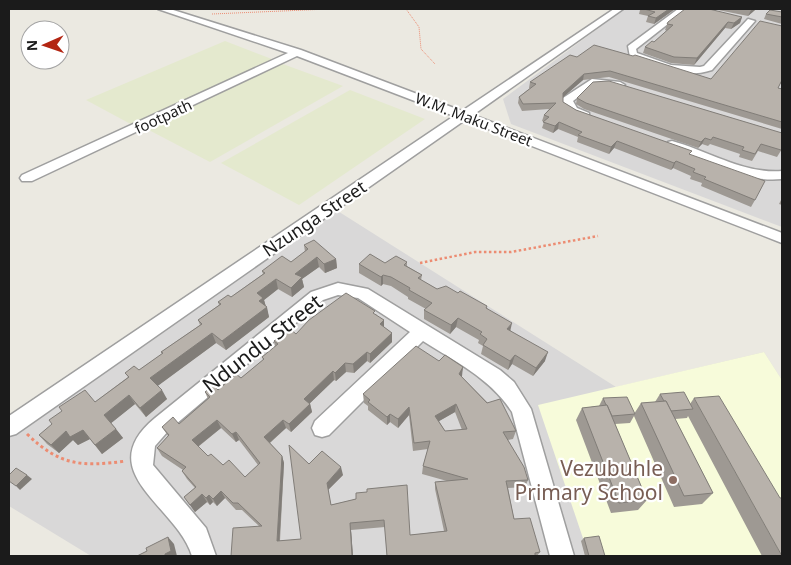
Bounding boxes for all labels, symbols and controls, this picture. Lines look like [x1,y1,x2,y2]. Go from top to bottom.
north arrow [20,20,70,70]
text: N [22,39,41,51]
street label: W.M. Maku Street [413,87,536,151]
street label: footpath [131,94,195,138]
street label: Nzunga Street [257,174,371,262]
street label: Ndundu Street [196,287,328,399]
place label: Vezubuhle Primary School [515,454,663,506]
marker: Vezubuhle Primary School [667,474,679,486]

